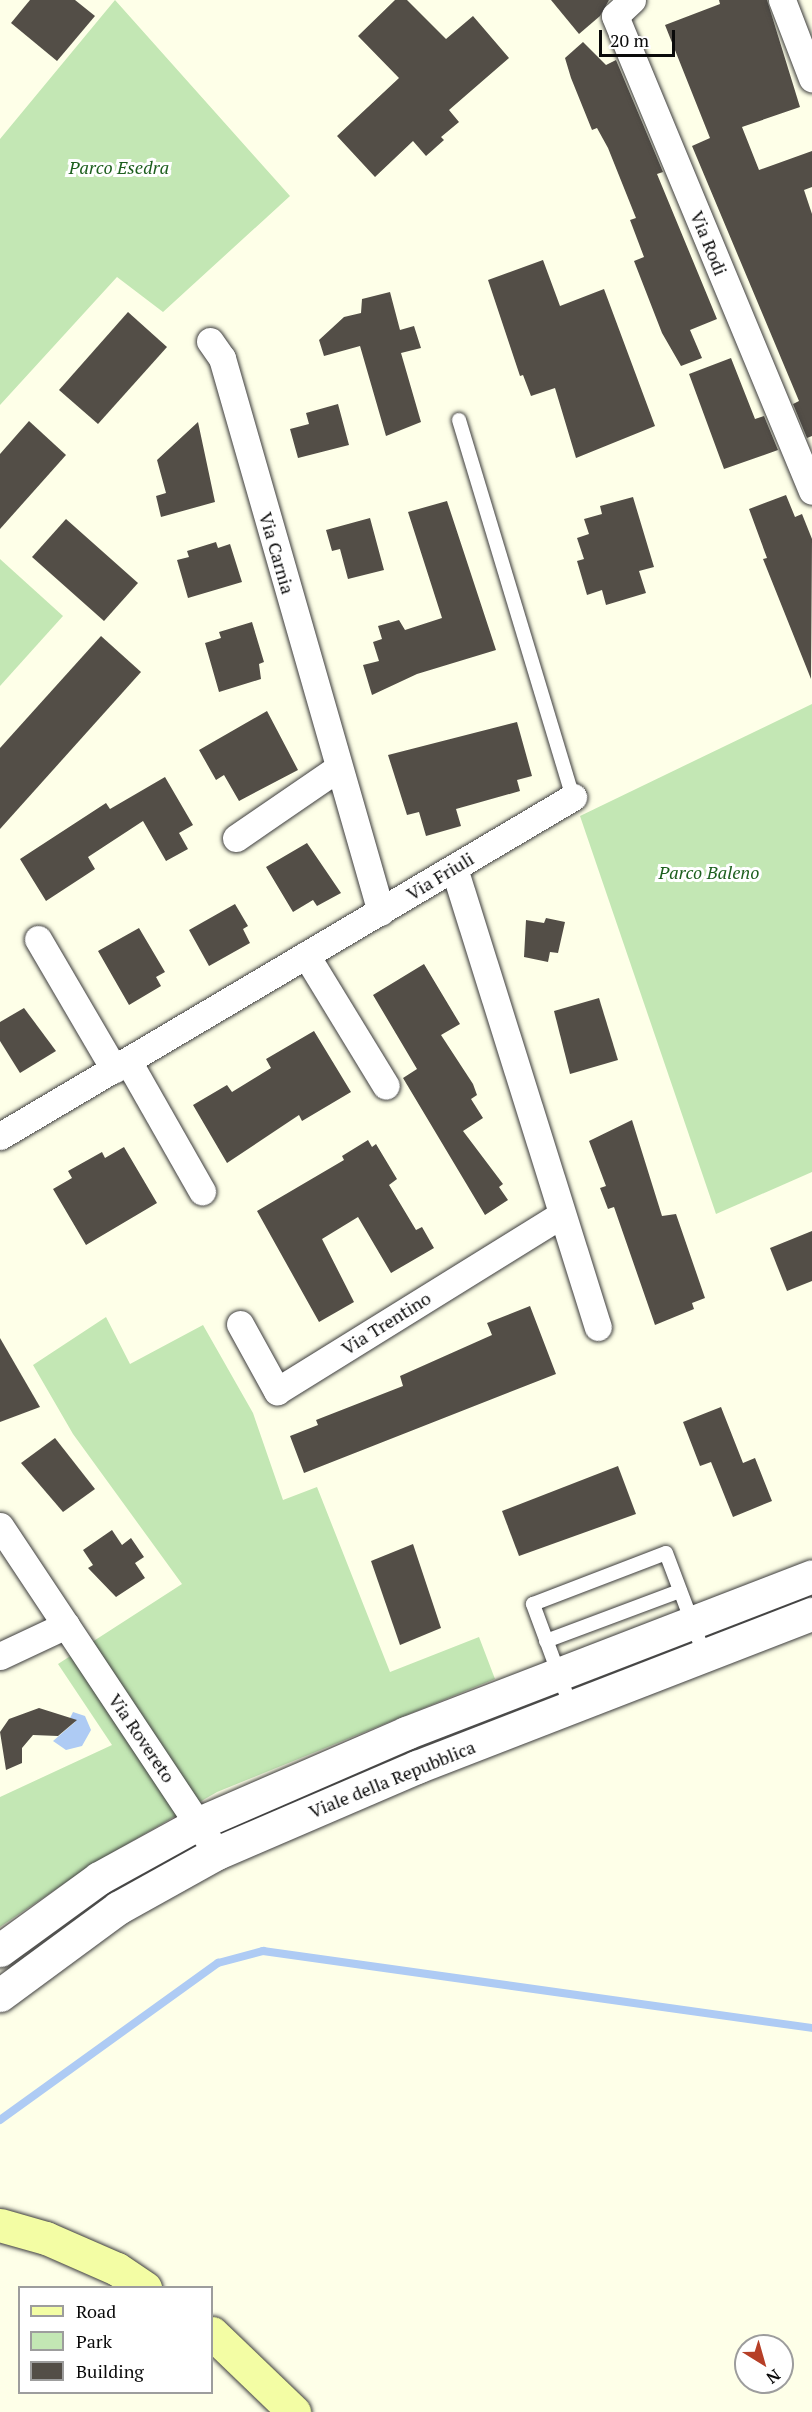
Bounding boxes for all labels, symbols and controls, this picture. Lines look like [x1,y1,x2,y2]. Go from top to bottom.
scale bar [602,18,678,56]
text: 20 m [610,28,649,52]
park label: Parco Esedra [69,156,169,178]
street label: Via Rodi [686,208,732,278]
street label: Via Carnia [255,510,299,596]
street label: Via Friuli [403,848,477,904]
park label: Parco Baleno [659,861,759,883]
street label: Via Trentino [337,1287,435,1359]
street label: Via Rovereto [104,1690,180,1786]
street label: Viale della Repubblica [306,1736,478,1822]
legend [18,2286,213,2394]
text: Road [76,2299,116,2323]
text: Park [76,2329,112,2353]
north arrow [734,2334,794,2394]
text: Building [76,2359,144,2383]
text: N [762,2364,785,2389]

